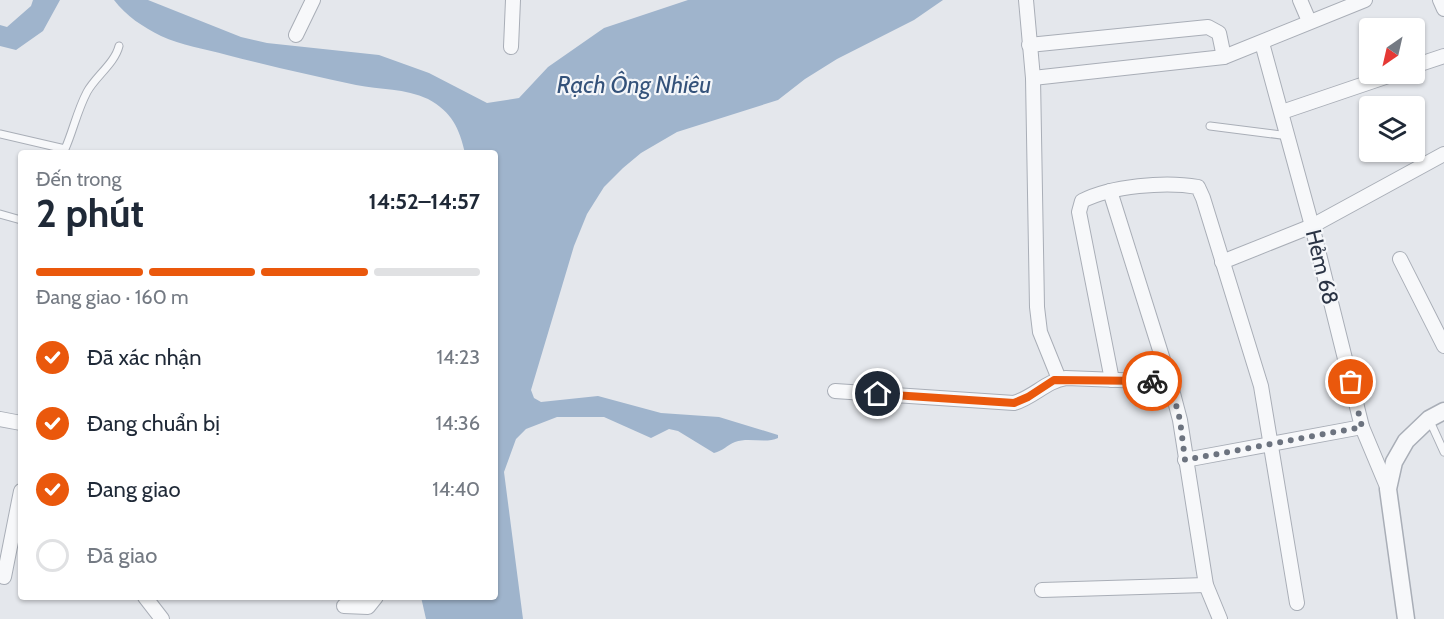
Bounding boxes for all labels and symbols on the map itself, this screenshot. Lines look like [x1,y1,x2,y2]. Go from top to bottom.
north arrow [1359,18,1425,84]
water label: Rạch Ông Nhiêu [557,70,711,99]
street label: Hẻm 68 [1300,227,1344,307]
courier [1122,351,1182,411]
pin [1325,356,1376,407]
pin [852,368,903,419]

